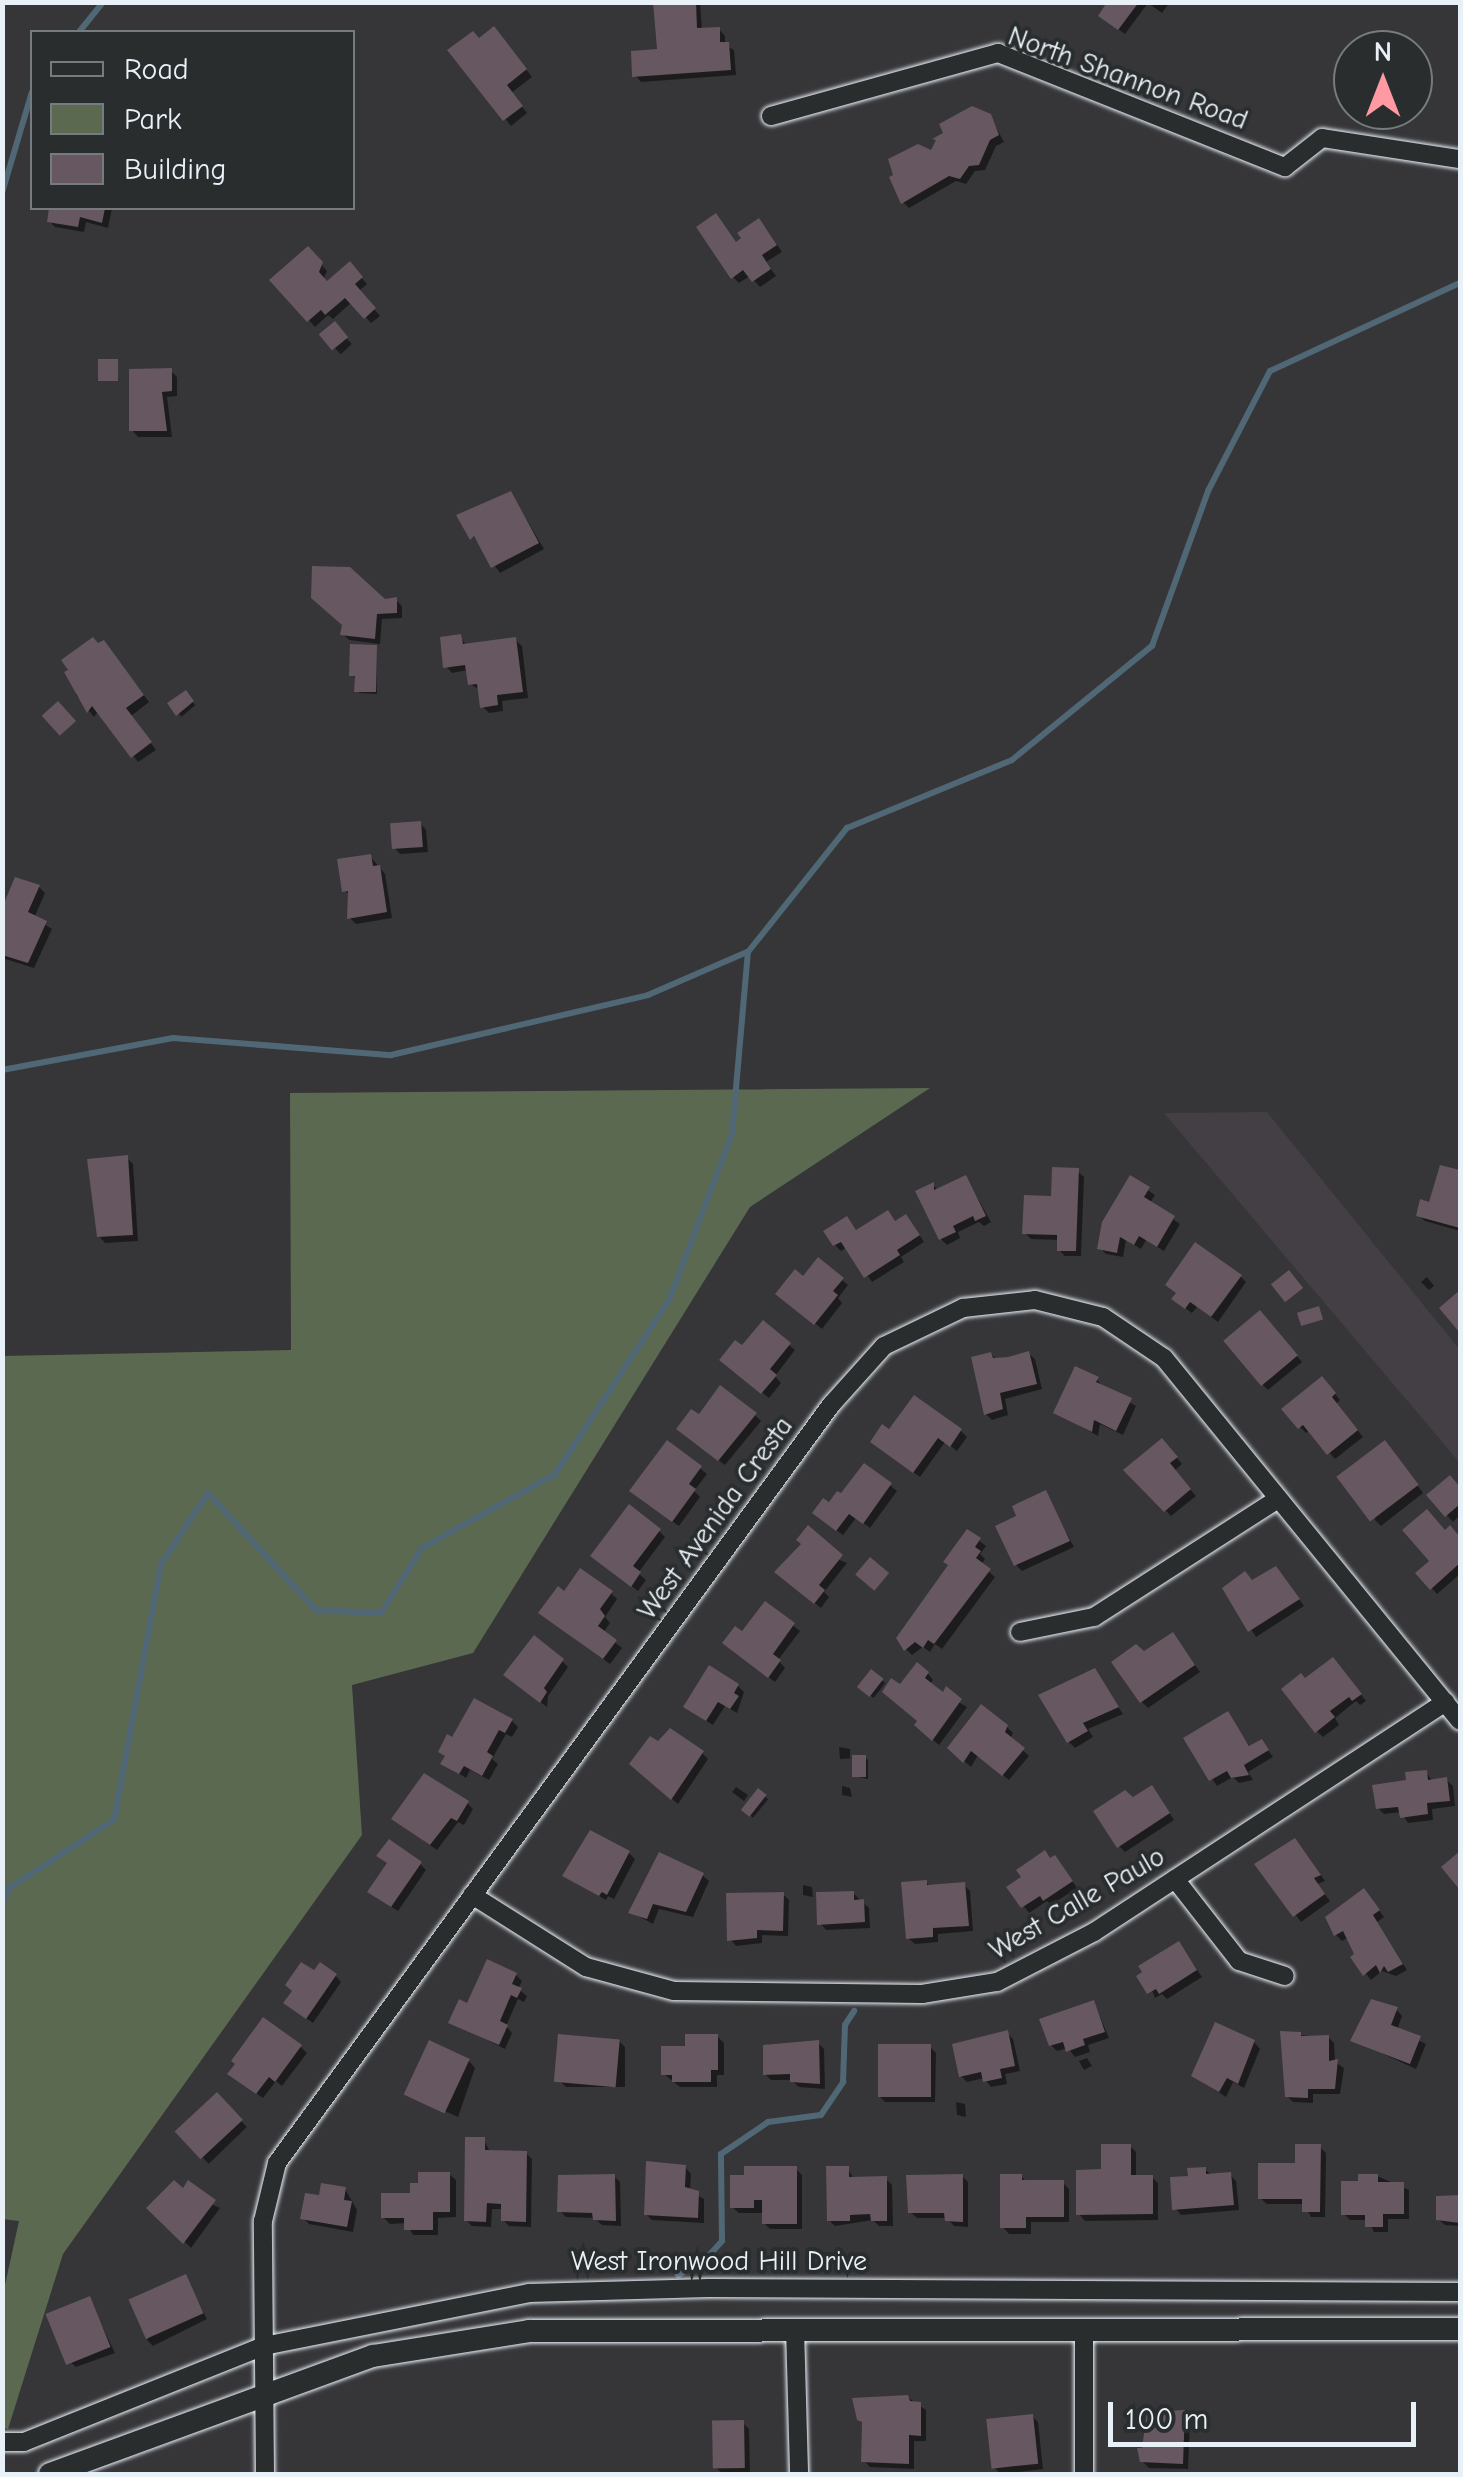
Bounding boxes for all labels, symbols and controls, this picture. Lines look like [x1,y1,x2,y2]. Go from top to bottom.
street label: North Shannon Road [1004,19,1252,137]
legend [30,30,355,210]
north arrow [1333,30,1433,130]
text: N [1374,36,1392,68]
text: Road [124,52,189,87]
text: Park [124,102,181,137]
text: Building [124,152,227,187]
street label: West Avenida Cresta [630,1410,800,1626]
street label: West Calle Paulo [983,1839,1171,1967]
street label: West Ironwood Hill Drive [571,2244,867,2278]
scale bar [1113,2382,1420,2444]
text: 100 m [1125,2402,1208,2437]

